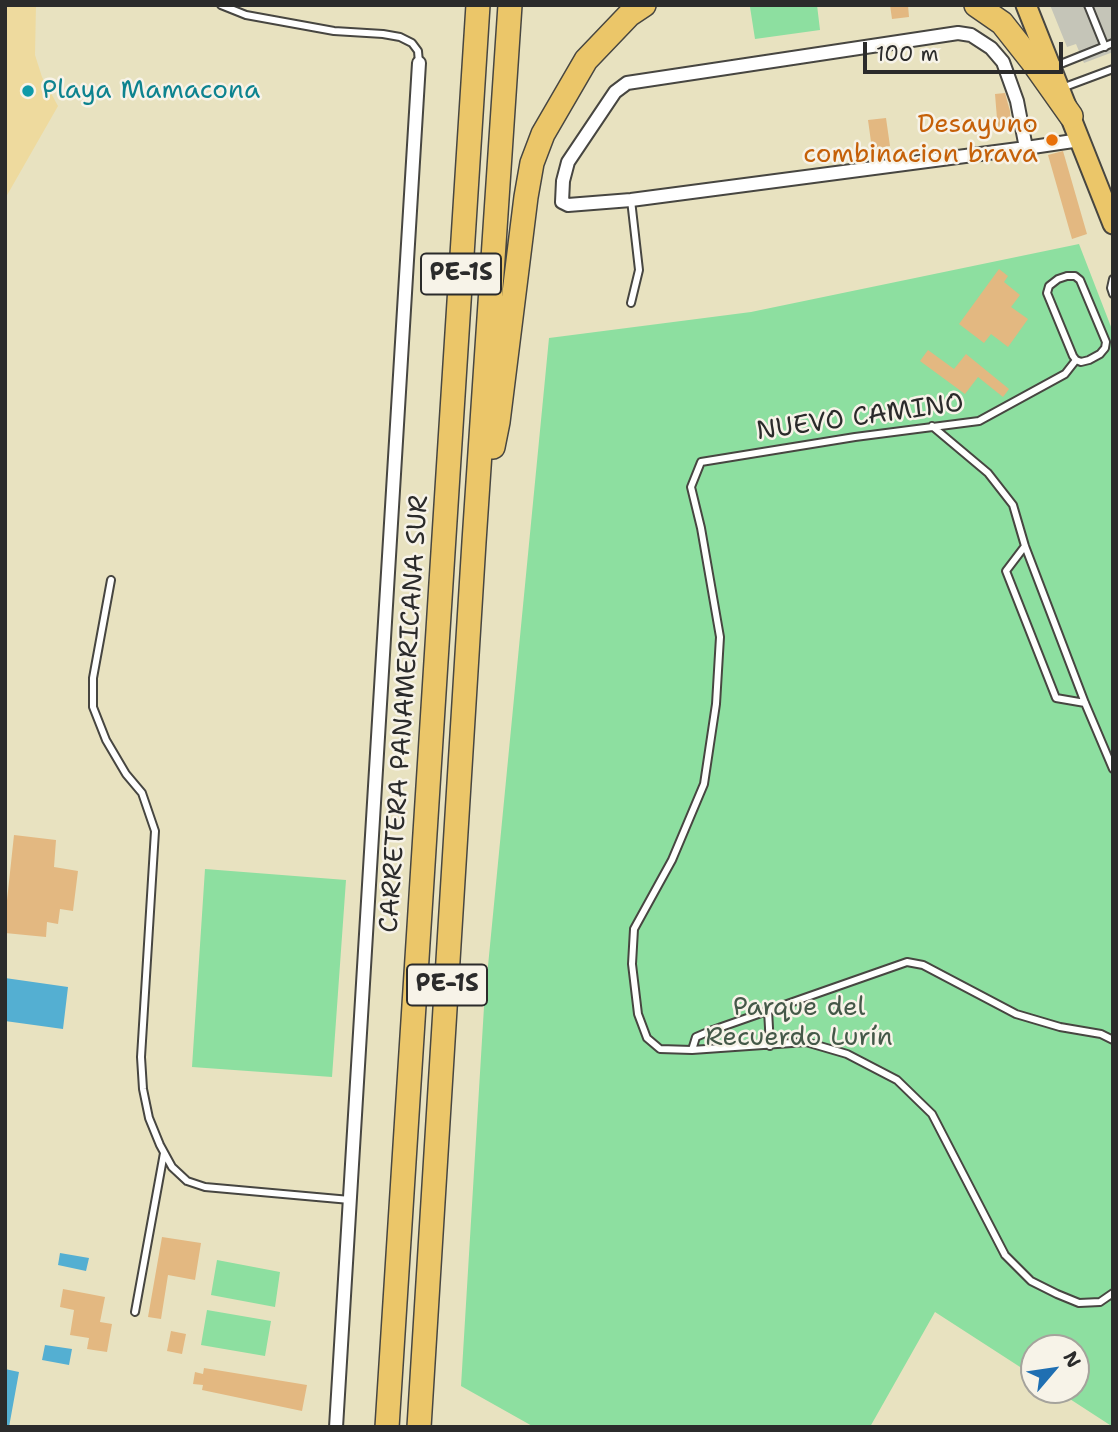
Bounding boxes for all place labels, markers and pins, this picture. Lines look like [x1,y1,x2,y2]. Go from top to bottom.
place label: Playa Mamacona [42,75,260,107]
marker: Playa Mamacona [20,83,36,99]
place label: Desayuno combinacion brava [803,109,1038,170]
marker: Desayuno combinacion brava [1044,132,1060,148]

